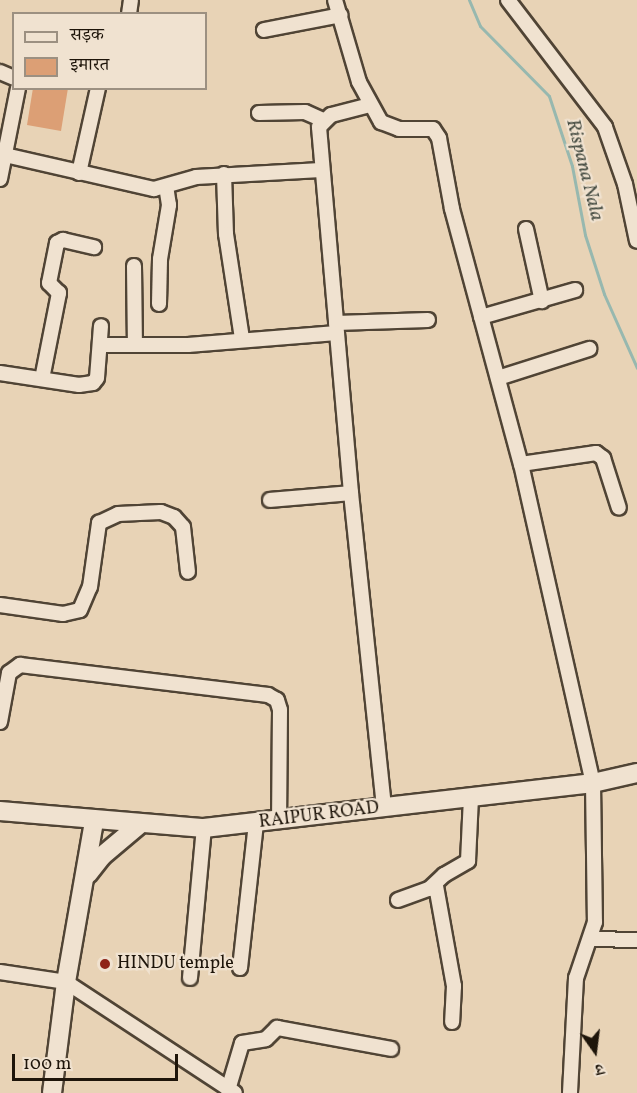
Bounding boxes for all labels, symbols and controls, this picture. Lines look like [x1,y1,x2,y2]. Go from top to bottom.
legend [12,12,207,90]
text: सड़क [70,23,104,48]
text: इमारत [70,53,109,78]
water label: Rispana Nala [560,117,608,223]
street label: RAIPUR ROAD [258,798,380,834]
place label: HINDU temple [117,953,234,975]
marker: HINDU temple [98,957,112,971]
north arrow [565,1021,625,1081]
scale bar [15,1042,182,1080]
text: 100 m [23,1052,72,1077]
text: उ [593,1057,606,1080]

